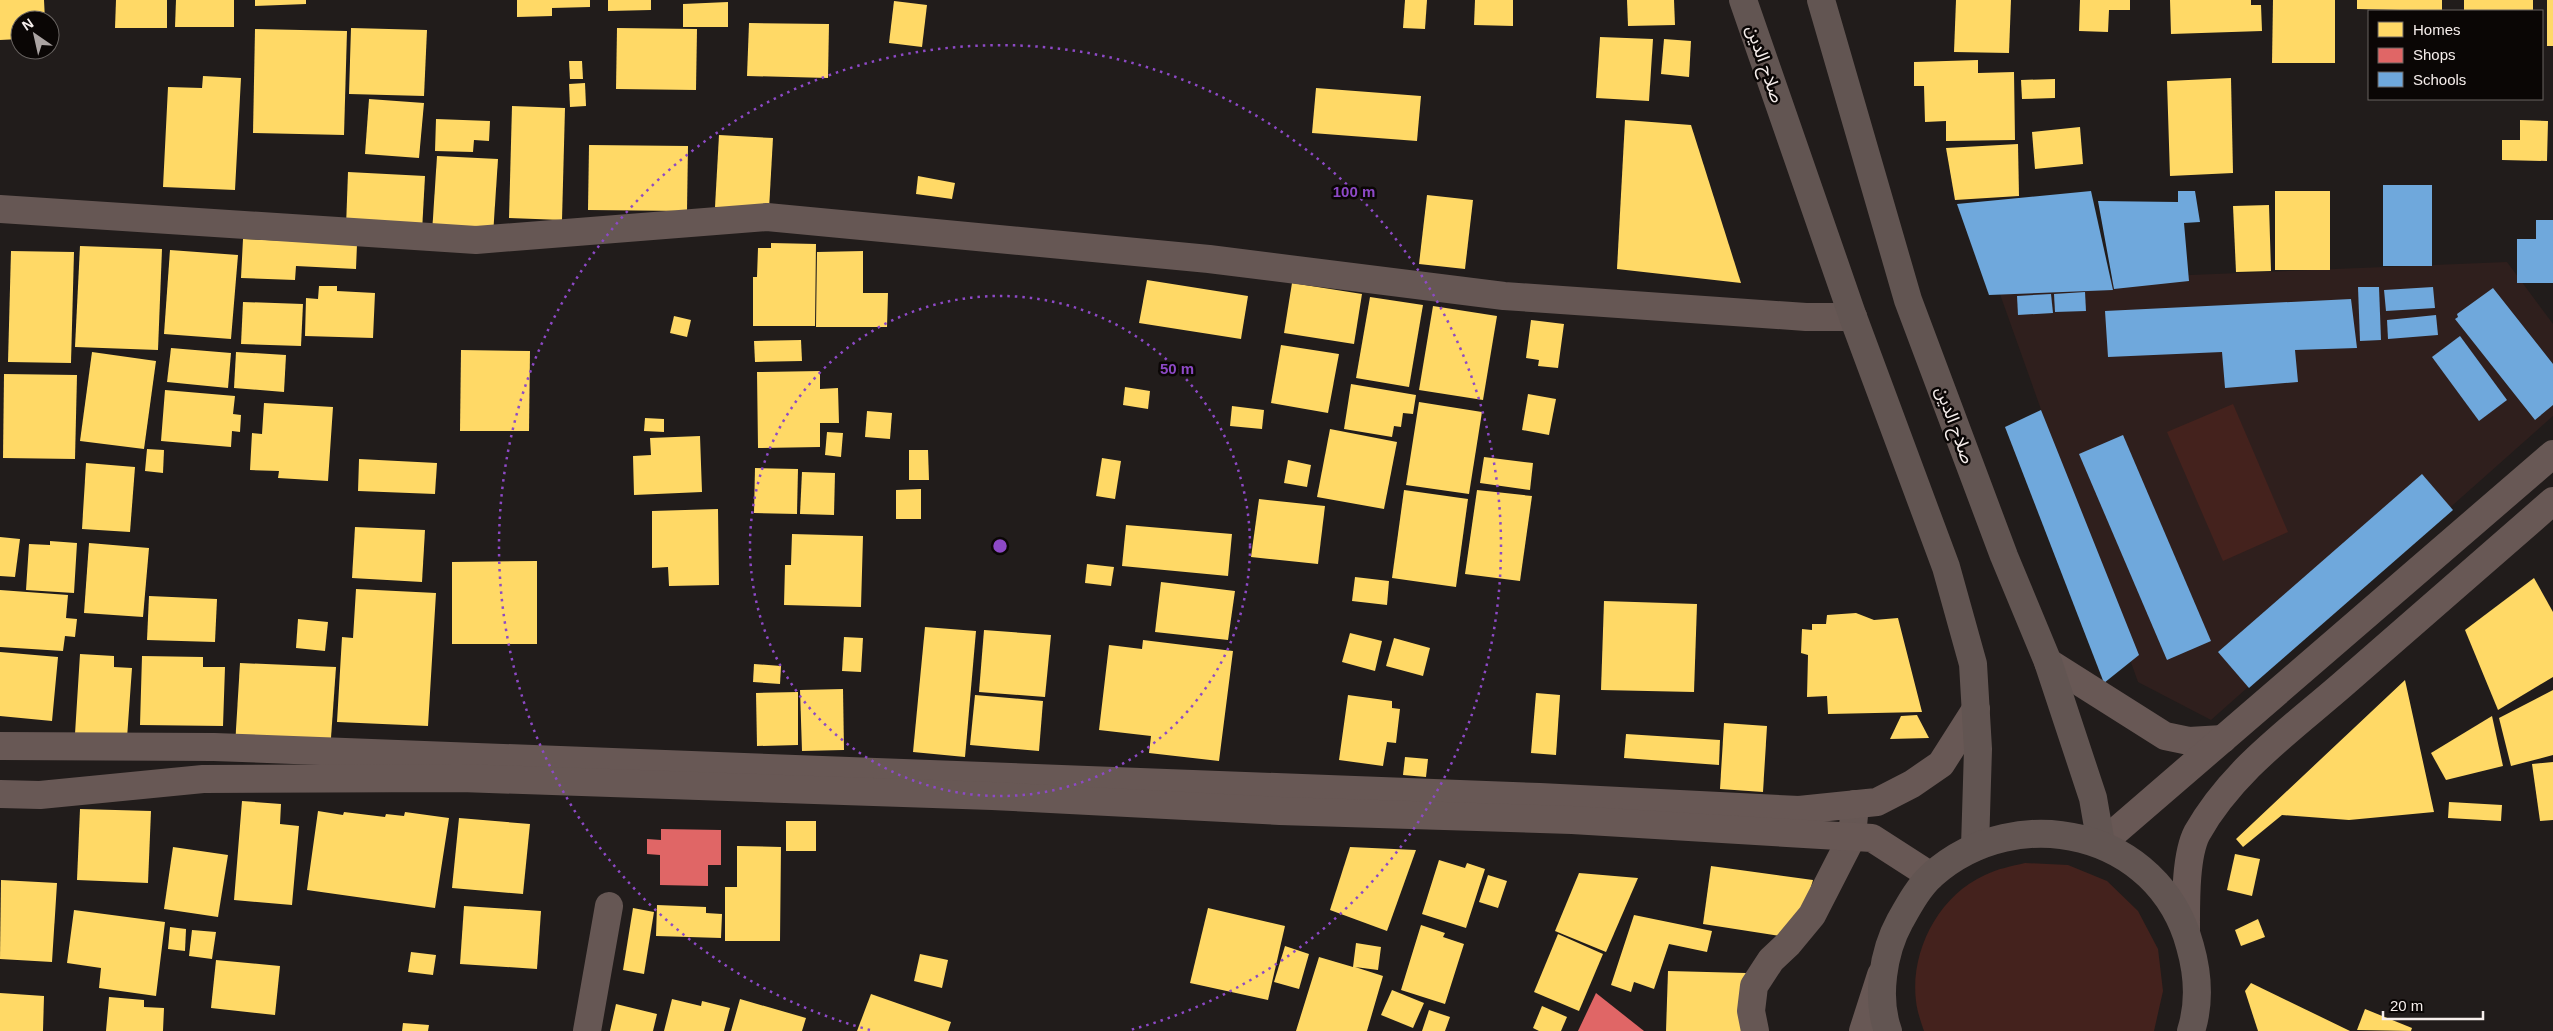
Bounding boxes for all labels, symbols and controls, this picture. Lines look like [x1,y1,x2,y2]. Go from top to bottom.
north arrow [10,10,60,60]
legend [2368,10,2543,100]
text: N [19,15,36,34]
text: Homes [2413,21,2461,38]
street label: صلاح الدين [1740,23,1788,106]
text: Shops [2413,46,2456,63]
text: Schools [2413,71,2466,88]
text: 100 m [1333,183,1375,200]
text: 50 m [1160,360,1194,377]
street label: صلاح الدين [1929,384,1978,467]
centre of rings [991,537,1009,555]
scale bar [2383,988,2483,1020]
text: 20 m [2390,997,2423,1014]

